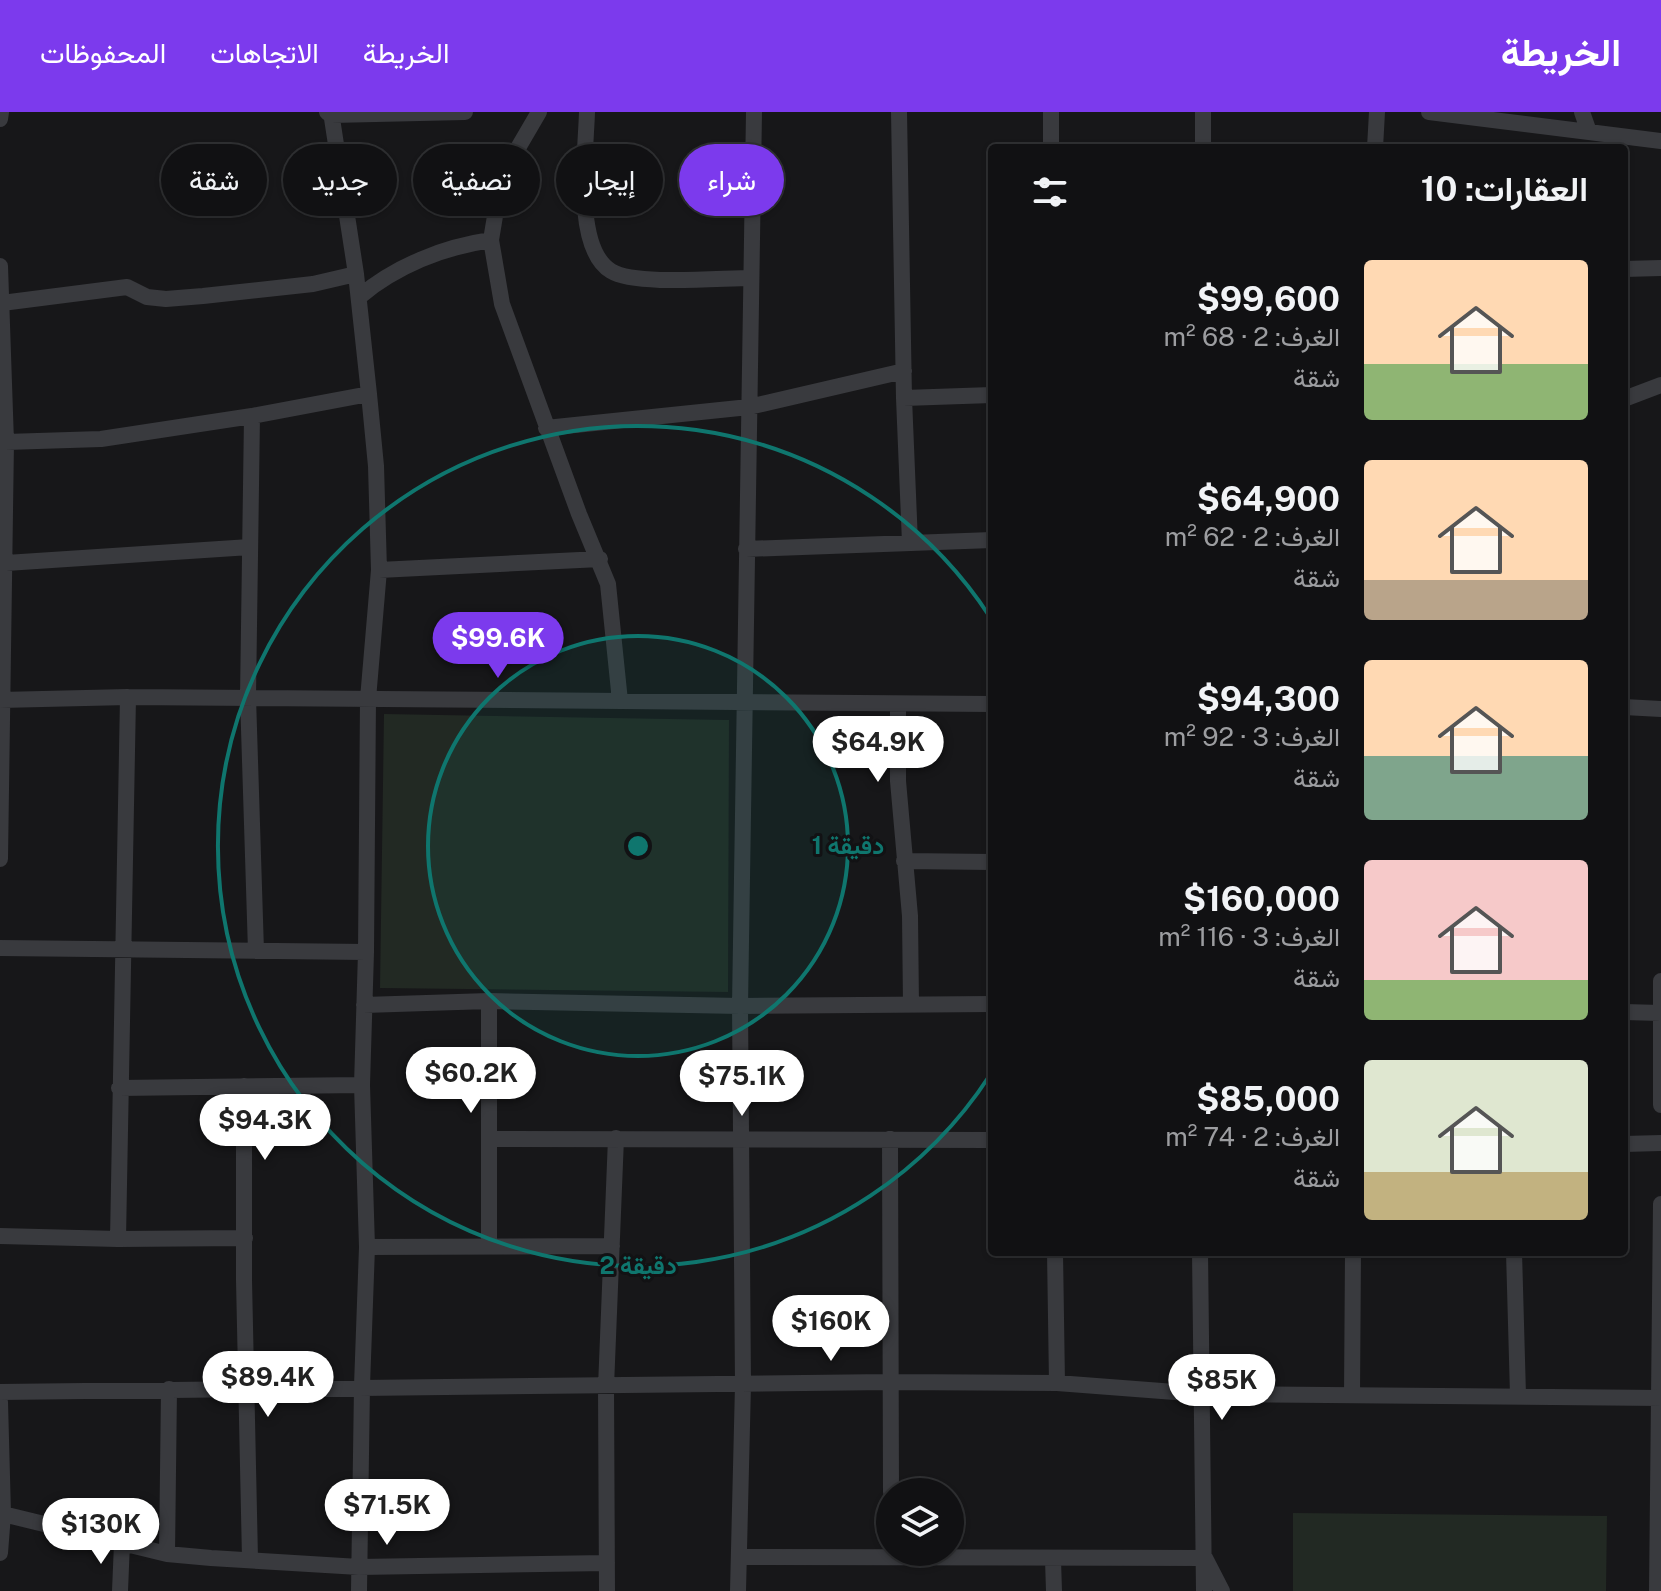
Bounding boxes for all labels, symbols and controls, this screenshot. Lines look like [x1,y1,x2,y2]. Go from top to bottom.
text: الخريطة [1501,30,1621,75]
text: المحفوظات [40,36,166,69]
text: الاتجاهات [210,36,319,69]
text: الخريطة [363,36,449,69]
chip: شقة [161,144,267,216]
chip: جديد [283,144,397,216]
chip: تصفية [413,144,540,216]
chip: إيجار [556,144,663,216]
chip: شراء [679,144,784,216]
text: العقارات: 10 [1421,169,1588,209]
icon: filters [1028,170,1072,214]
text: $99,600 [1197,279,1340,319]
icon: home [1428,292,1524,388]
text: الغرف: 2 · 68 m² [1164,321,1340,352]
text: شقة [1293,362,1340,393]
text: $64,900 [1197,479,1340,519]
icon: home [1428,492,1524,588]
text: الغرف: 2 · 62 m² [1165,521,1340,552]
text: شقة [1293,562,1340,593]
pin: $99.6K [433,612,563,680]
text: $99.6K [451,622,545,653]
text: $94,300 [1197,679,1340,719]
icon: home [1428,692,1524,788]
pin: $64.9K [813,716,943,784]
text: الغرف: 3 · 92 m² [1164,721,1340,752]
text: $64.9K [831,726,925,757]
text: شقة [1293,762,1340,793]
text: 1 دقيقة [812,831,884,860]
centre of rings [624,832,652,860]
text: $160,000 [1183,879,1340,919]
icon: home [1428,892,1524,988]
text: الغرف: 3 · 116 m² [1158,921,1340,952]
text: شقة [1293,962,1340,993]
pin: $60.2K [406,1047,536,1115]
pin: $75.1K [677,1050,807,1118]
text: $60.2K [424,1057,518,1088]
text: $75.1K [698,1060,786,1091]
text: $85,000 [1196,1079,1340,1119]
icon: home [1428,1092,1524,1188]
pin: $94.3K [200,1094,330,1162]
text: $94.3K [218,1104,312,1135]
text: الغرف: 2 · 74 m² [1165,1121,1340,1152]
text: شقة [1293,1162,1340,1193]
text: 2 دقيقة [599,1251,677,1280]
pin: $160K [775,1295,887,1363]
text: $160K [790,1305,872,1336]
pin: $89.4K [203,1351,333,1419]
pin: $85K [1175,1354,1269,1422]
text: $89.4K [221,1361,315,1392]
text: $85K [1186,1364,1258,1395]
map controls [876,1478,964,1566]
button: layers [876,1478,964,1566]
pin: $71.5K [322,1479,452,1547]
text: $71.5K [343,1489,431,1520]
pin: $130K [45,1498,157,1566]
text: $130K [60,1508,142,1539]

